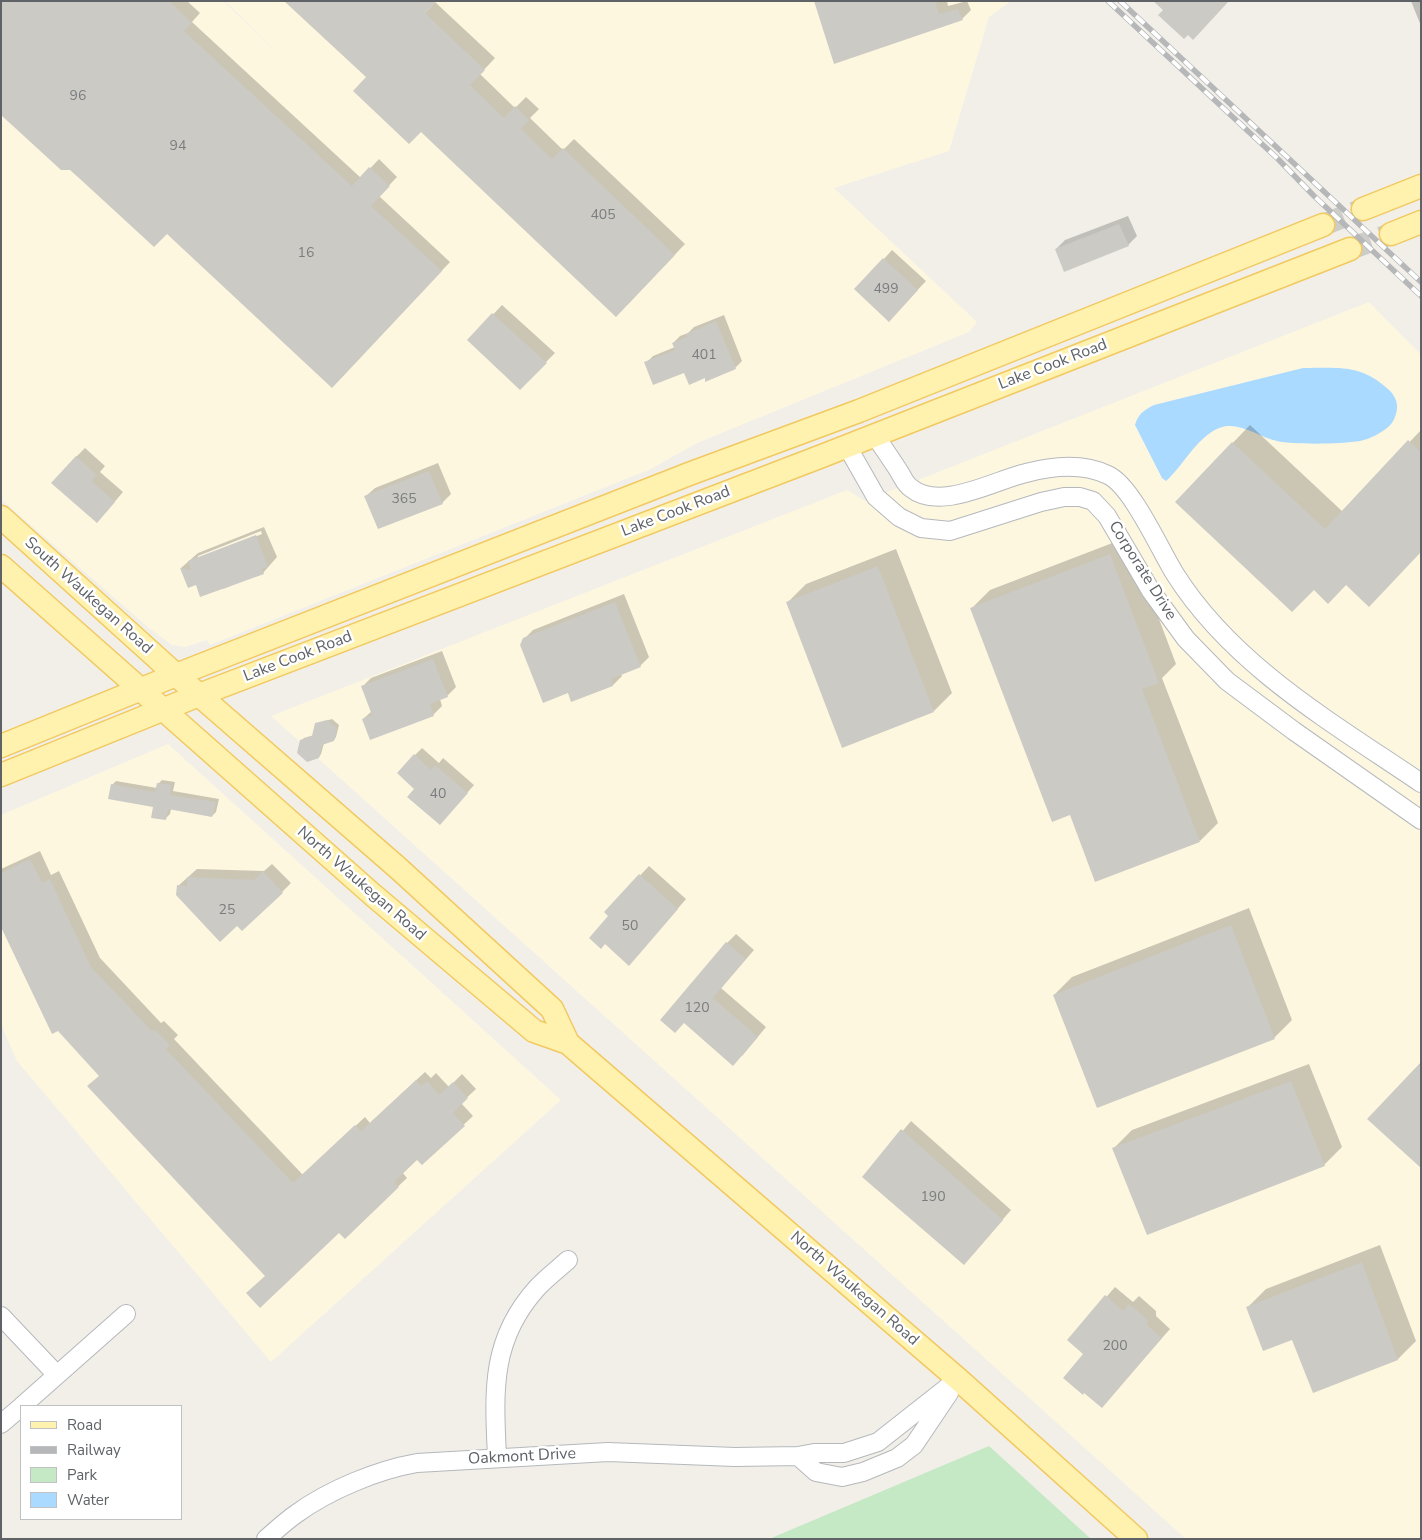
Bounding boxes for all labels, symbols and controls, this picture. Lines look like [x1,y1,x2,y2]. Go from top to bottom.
house number: 96 [70,89,86,105]
house number: 94 [170,139,186,155]
house number: 405 [590,208,616,224]
house number: 16 [298,246,314,262]
house number: 499 [873,282,899,298]
street label: Lake Cook Road [996,335,1110,395]
house number: 401 [691,348,717,364]
street label: Lake Cook Road [619,482,733,542]
house number: 365 [391,492,417,508]
street label: Corporate Drive [1104,518,1180,624]
street label: South Waukegan Road [20,534,156,658]
street label: Lake Cook Road [241,627,355,687]
house number: 40 [430,787,446,803]
street label: North Waukegan Road [293,823,429,945]
house number: 25 [219,903,235,919]
house number: 50 [622,919,638,935]
house number: 120 [684,1001,710,1017]
house number: 190 [920,1190,946,1206]
street label: North Waukegan Road [786,1228,922,1350]
house number: 200 [1102,1339,1128,1355]
legend [20,1405,182,1520]
text: Road [67,1415,102,1435]
text: Railway [67,1440,121,1460]
street label: Oakmont Drive [468,1445,576,1469]
text: Park [67,1465,97,1485]
text: Water [67,1490,109,1510]

